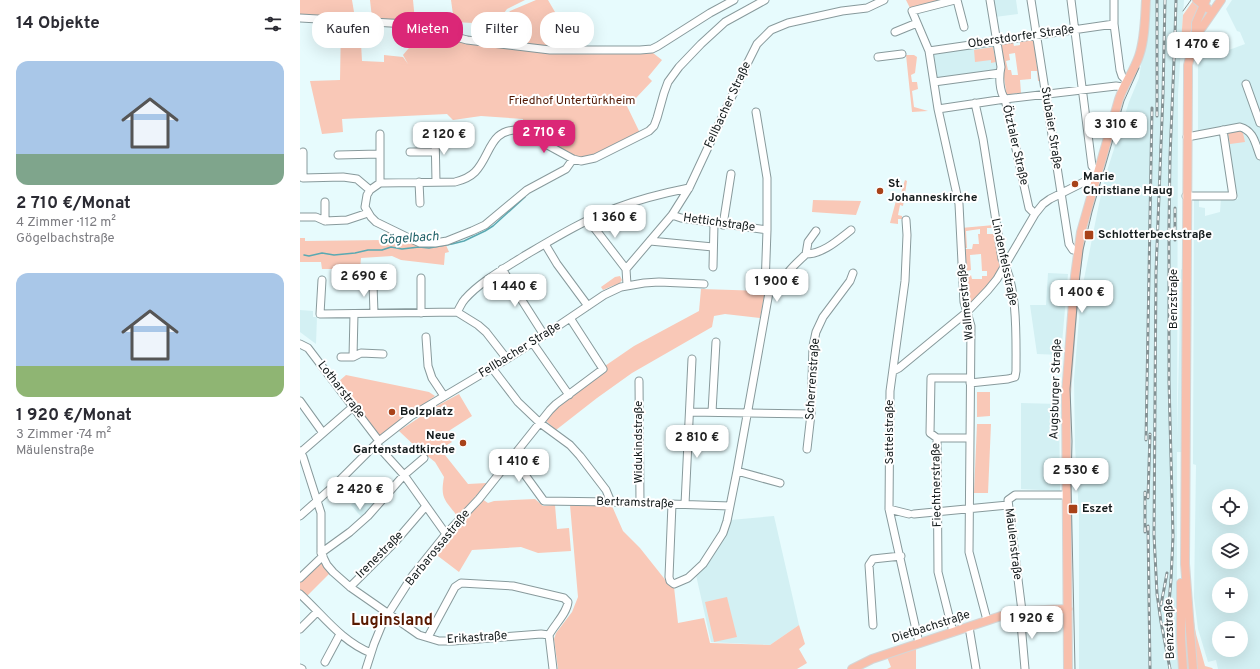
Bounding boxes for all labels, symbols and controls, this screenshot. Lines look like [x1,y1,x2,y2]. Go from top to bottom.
chip: Kaufen [312,12,384,48]
chip: Mieten [392,12,463,48]
chip: Filter [471,12,532,48]
chip: Neu [540,12,594,48]
text: 14 Objekte [16,13,100,35]
icon: filters [262,13,284,35]
street label: Oberstdorfer Straße [967,22,1075,52]
pin: 1 470 € [1161,32,1235,66]
text: 1 470 € [1176,37,1220,53]
street label: Fellbacher Straße [701,59,755,151]
street label: Stubaier Straße [1037,86,1065,170]
icon: home [114,87,186,159]
park label: Friedhof Untertürkheim [509,93,635,109]
street label: Ötztaler Straße [998,103,1032,187]
pin: 3 310 € [1079,112,1153,146]
text: 3 310 € [1094,117,1138,133]
pin: 2 710 € [507,120,581,154]
pin: 2 120 € [407,122,481,156]
text: 2 710 € [522,125,566,141]
text: 2 120 € [422,127,466,143]
place label: Marie Christiane Haug [1083,169,1173,199]
place label: St. Johanneskirche [888,176,978,206]
marker: Marie Christiane Haug [1070,179,1080,189]
marker: St. Johanneskirche [875,186,885,196]
text: 2 710 €/Monat [16,193,131,215]
pin: 1 360 € [578,205,652,239]
text: 1 360 € [593,210,637,226]
street label: Hettichstraße [682,210,756,236]
text: 4 Zimmer · 112 m² [16,215,116,231]
street label: Lindenfelsstraße [987,217,1021,307]
place label: Schlotterbeckstraße [1098,227,1212,243]
water label: Gögelbach [379,229,439,249]
marker: Schlotterbeckstraße [1083,229,1095,241]
text: Gögelbachstraße [16,231,115,247]
street label: Wallmerstraße [954,263,978,341]
pin: 2 690 € [327,264,401,298]
text: 2 690 € [340,269,388,285]
pin: 1 900 € [740,269,814,303]
street label: Benzstraße [1166,269,1182,329]
pin: 1 440 € [478,274,552,308]
text: 1 900 € [754,274,800,290]
text: 1 440 € [492,279,538,295]
pin: 1 400 € [1045,280,1119,314]
text: 1 400 € [1059,285,1105,301]
icon: home [114,299,186,371]
street label: Fellbacher Straße [476,318,564,382]
street label: Scherrenstraße [802,337,824,421]
street label: Augsburger Straße [1046,338,1066,440]
street label: Lotharstraße [314,358,368,422]
street label: Sattelstraße [882,399,898,465]
street label: Widukindstraße [631,400,647,484]
place label: Bolzplatz [400,404,453,420]
text: 1 920 €/Monat [16,405,132,427]
marker: Bolzplatz [387,407,397,417]
pin: 2 810 € [660,425,734,459]
text: 3 Zimmer · 74 m² [16,427,111,443]
place label: Neue Gartenstadtkirche [353,428,455,458]
text: 2 810 € [675,430,719,446]
marker: Neue Gartenstadtkirche [458,438,468,448]
text: Mäulenstraße [16,443,94,459]
street label: Fiechtnerstraße [928,443,946,527]
pin: 1 410 € [482,449,556,483]
text: 1 410 € [498,454,540,470]
pin: 2 530 € [1039,458,1113,492]
text: 2 530 € [1053,463,1099,479]
pin: 2 420 € [323,477,397,511]
text: 2 420 € [336,482,384,498]
map controls [1212,489,1248,657]
button: locate [1212,489,1248,525]
street label: Bertramstraße [596,494,674,512]
place label: Eszet [1082,501,1113,517]
marker: Eszet [1067,503,1079,515]
street label: Barbarossastraße [402,506,474,590]
street label: Mäulenstraße [1001,507,1025,581]
street label: Irenestraße [353,528,407,582]
button: layers [1212,533,1248,569]
button: + [1212,577,1248,613]
street label: Benzstraße [1161,598,1179,660]
pin: 1 920 € [995,606,1069,640]
street label: Dietbachstraße [890,607,972,647]
district label: Luginsland [351,611,433,631]
text: 1 920 € [1010,611,1054,627]
button: − [1212,621,1248,657]
street label: Erikastraße [446,628,508,648]

